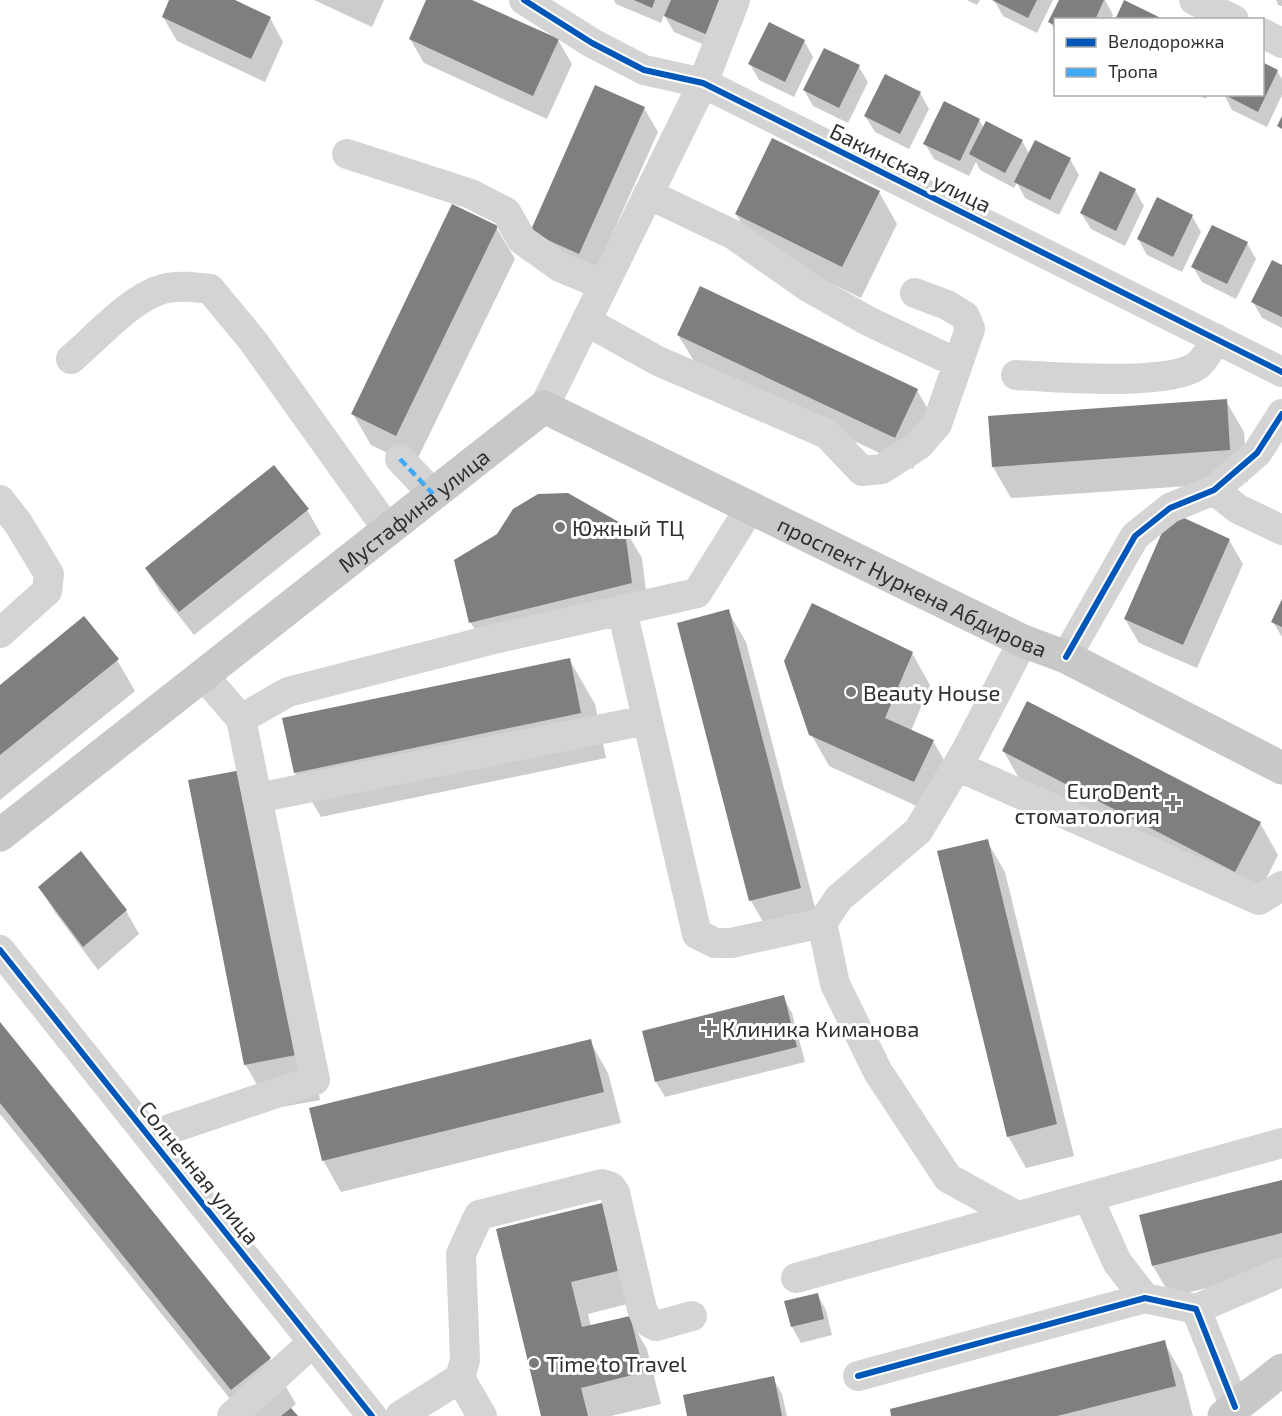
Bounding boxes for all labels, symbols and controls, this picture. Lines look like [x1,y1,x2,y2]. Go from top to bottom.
legend [1054,18,1264,96]
text: Велодорожка [1108,30,1224,52]
text: Тропа [1108,60,1158,82]
street label: Бакинская улица [826,117,996,218]
street label: Мустафина улица [333,442,494,577]
street label: проспект Нуркена Абдирова [774,510,1050,662]
place label: Южный ТЦ [572,514,684,540]
marker: Южный ТЦ [553,520,567,534]
place label: Beauty House [863,679,1000,705]
marker: Beauty House [844,685,858,699]
place label: EuroDent стоматология [1014,777,1160,828]
marker: EuroDent стоматология [1164,794,1182,812]
place label: Клиника Киманова [722,1015,919,1041]
marker: Клиника Киманова [700,1019,718,1037]
street label: Солнечная улица [134,1095,266,1249]
place label: Time to Travel [546,1350,687,1376]
marker: Time to Travel [527,1356,541,1370]

